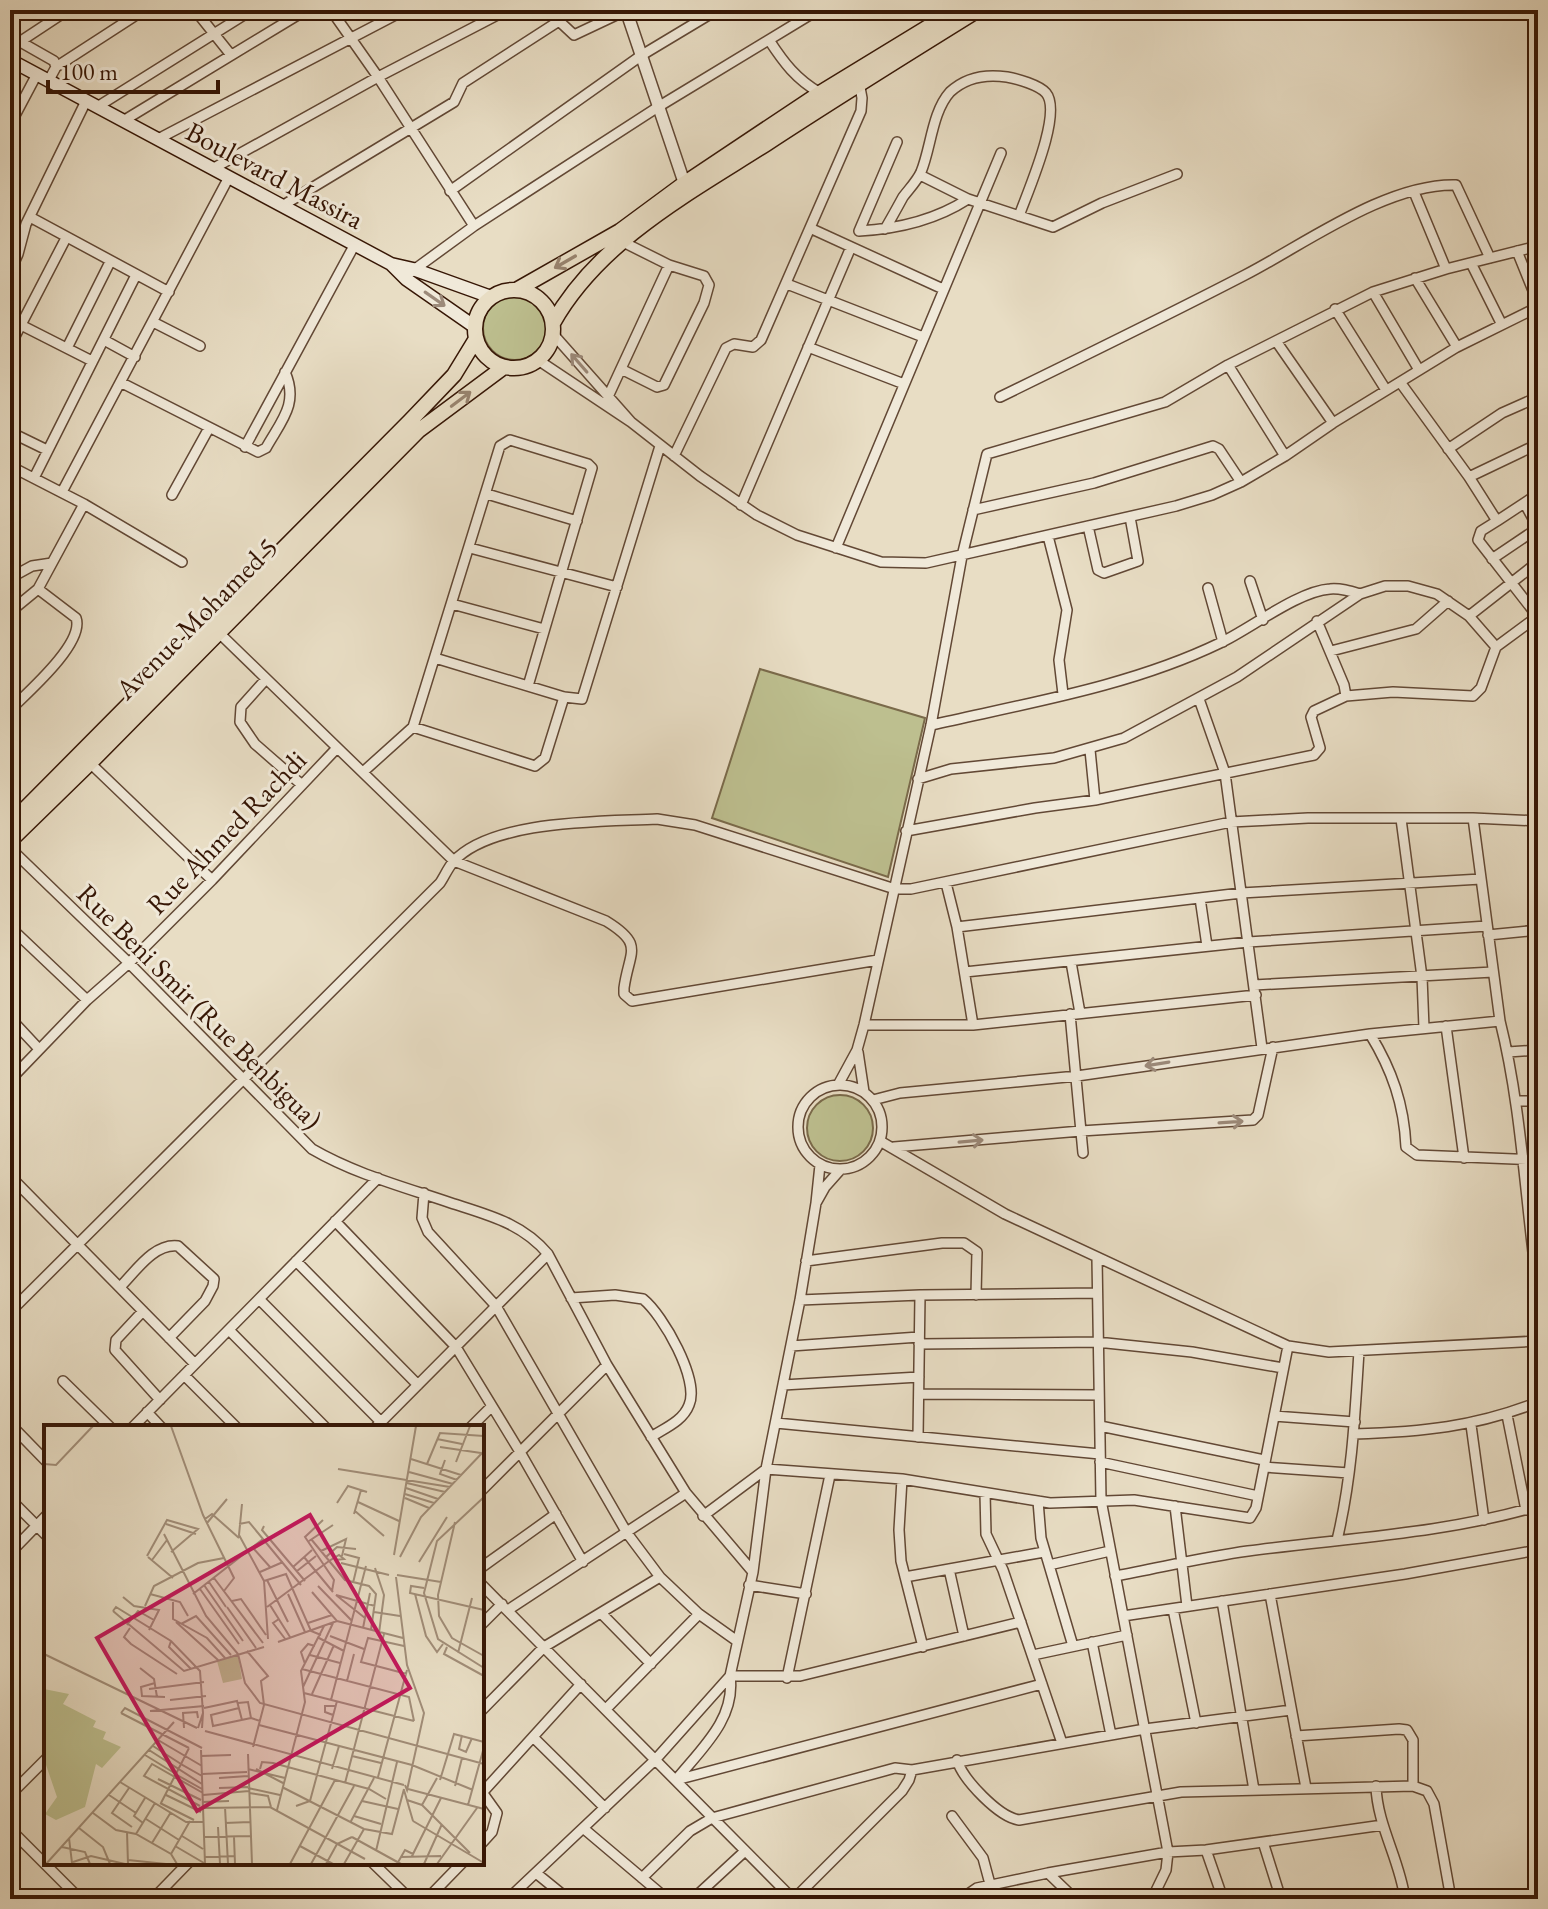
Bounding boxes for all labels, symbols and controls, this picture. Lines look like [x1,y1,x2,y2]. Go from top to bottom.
scale bar [48,44,218,94]
text: 100 m [60,56,118,87]
street label: Boulevard Massira [180,113,371,237]
one-way arrow [554,254,577,270]
one-way arrow [423,291,445,307]
one-way arrow [570,353,588,373]
one-way arrow [450,391,471,408]
street label: Avenue Mohamed 5 [106,529,285,708]
street label: Rue Ahmed Rachdi [138,742,314,922]
street label: Rue Beni Smir (Rue Benbigua) [70,876,330,1136]
one-way arrow [1145,1057,1170,1072]
one-way arrow [1217,1114,1244,1129]
one-way arrow [958,1133,984,1148]
inset map [44,1425,484,1865]

